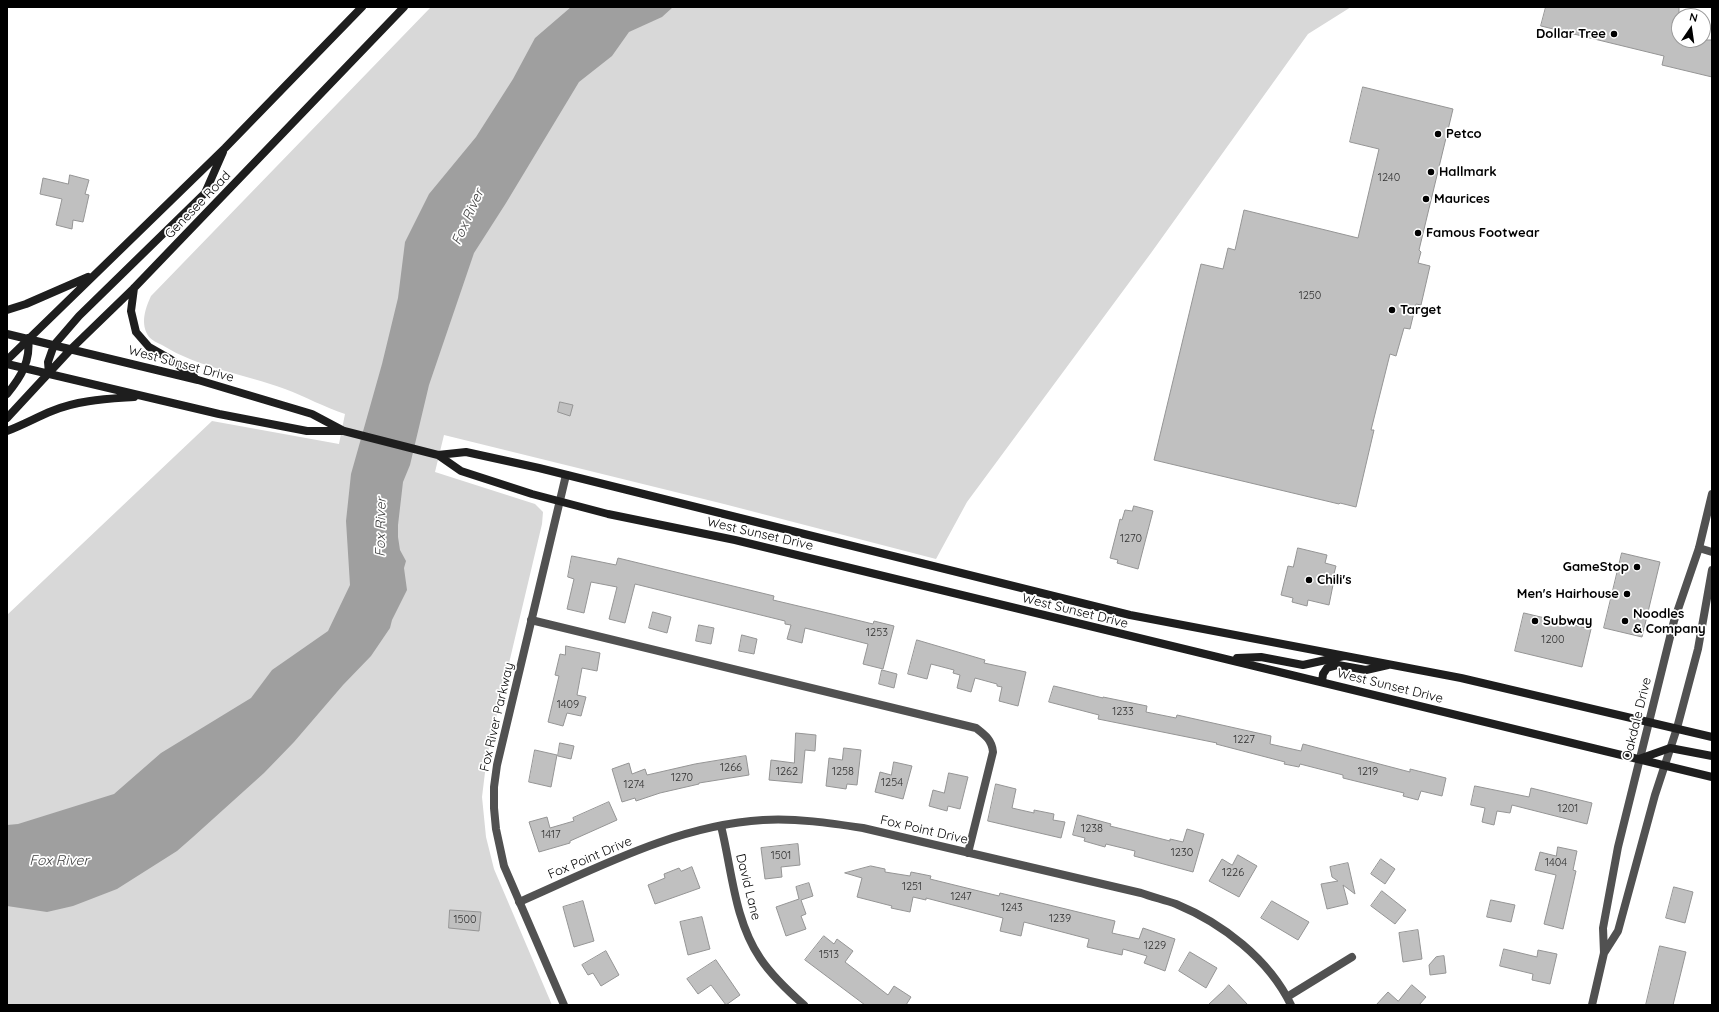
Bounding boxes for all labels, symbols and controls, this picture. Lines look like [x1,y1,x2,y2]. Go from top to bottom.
north arrow [1671,8,1711,48]
text: N [1688,10,1699,25]
place label: Dollar Tree [1536,26,1606,42]
marker: Dollar Tree [1609,29,1619,39]
place label: Petco [1446,126,1482,142]
marker: Petco [1433,129,1443,139]
place label: Hallmark [1439,164,1497,180]
marker: Hallmark [1426,167,1436,177]
street label: Genesee Road [162,168,234,242]
house number: 1240 [1378,171,1400,185]
water label: Fox River [448,186,488,248]
place label: Maurices [1434,191,1490,207]
marker: Maurices [1421,194,1431,204]
place label: Famous Footwear [1426,225,1540,241]
marker: Famous Footwear [1413,228,1423,238]
house number: 1250 [1299,289,1321,303]
place label: Target [1400,302,1441,318]
marker: Target [1387,305,1397,315]
street label: West Sunset Drive [126,342,236,386]
water label: Fox River [372,497,390,557]
street label: West Sunset Drive [705,514,815,554]
house number: 1270 [1120,532,1142,546]
place label: GameStop [1563,559,1629,575]
marker: GameStop [1632,562,1642,572]
place label: Chili's [1317,572,1351,588]
marker: Chili's [1304,575,1314,585]
place label: Men's Hairhouse [1517,586,1619,602]
marker: Men's Hairhouse [1622,589,1632,599]
street label: West Sunset Drive [1020,590,1130,632]
place label: Noodles & Company [1633,606,1706,637]
place label: Subway [1543,613,1592,629]
marker: Subway [1530,616,1540,626]
marker: Noodles & Company [1620,616,1630,626]
house number: 1253 [866,626,888,640]
house number: 1200 [1541,633,1565,647]
street label: Fox River Parkway [477,661,517,773]
street label: West Sunset Drive [1335,665,1445,707]
street label: Oakdale Drive [1619,676,1655,762]
house number: 1409 [557,698,579,712]
house number: 1233 [1112,705,1134,719]
house number: 1227 [1233,733,1255,747]
house number: 1266 [720,761,742,775]
house number: 1262 [776,765,798,779]
house number: 1258 [832,765,854,779]
house number: 1219 [1358,765,1378,779]
house number: 1270 [671,771,693,785]
house number: 1254 [881,776,903,790]
house number: 1274 [624,778,644,792]
house number: 1201 [1558,802,1578,816]
street label: Fox Point Drive [879,812,969,848]
house number: 1238 [1081,822,1103,836]
house number: 1417 [541,828,561,842]
street label: Fox Point Drive [546,833,634,883]
house number: 1230 [1171,846,1193,860]
house number: 1501 [771,849,791,863]
street label: David Lane [732,852,764,922]
water label: Fox River [29,853,89,869]
house number: 1404 [1545,856,1567,870]
house number: 1226 [1222,866,1244,880]
house number: 1251 [902,880,922,894]
house number: 1247 [950,890,972,904]
house number: 1243 [1001,901,1023,915]
house number: 1239 [1049,912,1071,926]
house number: 1500 [453,913,477,927]
house number: 1229 [1144,939,1166,953]
house number: 1513 [819,948,839,962]

